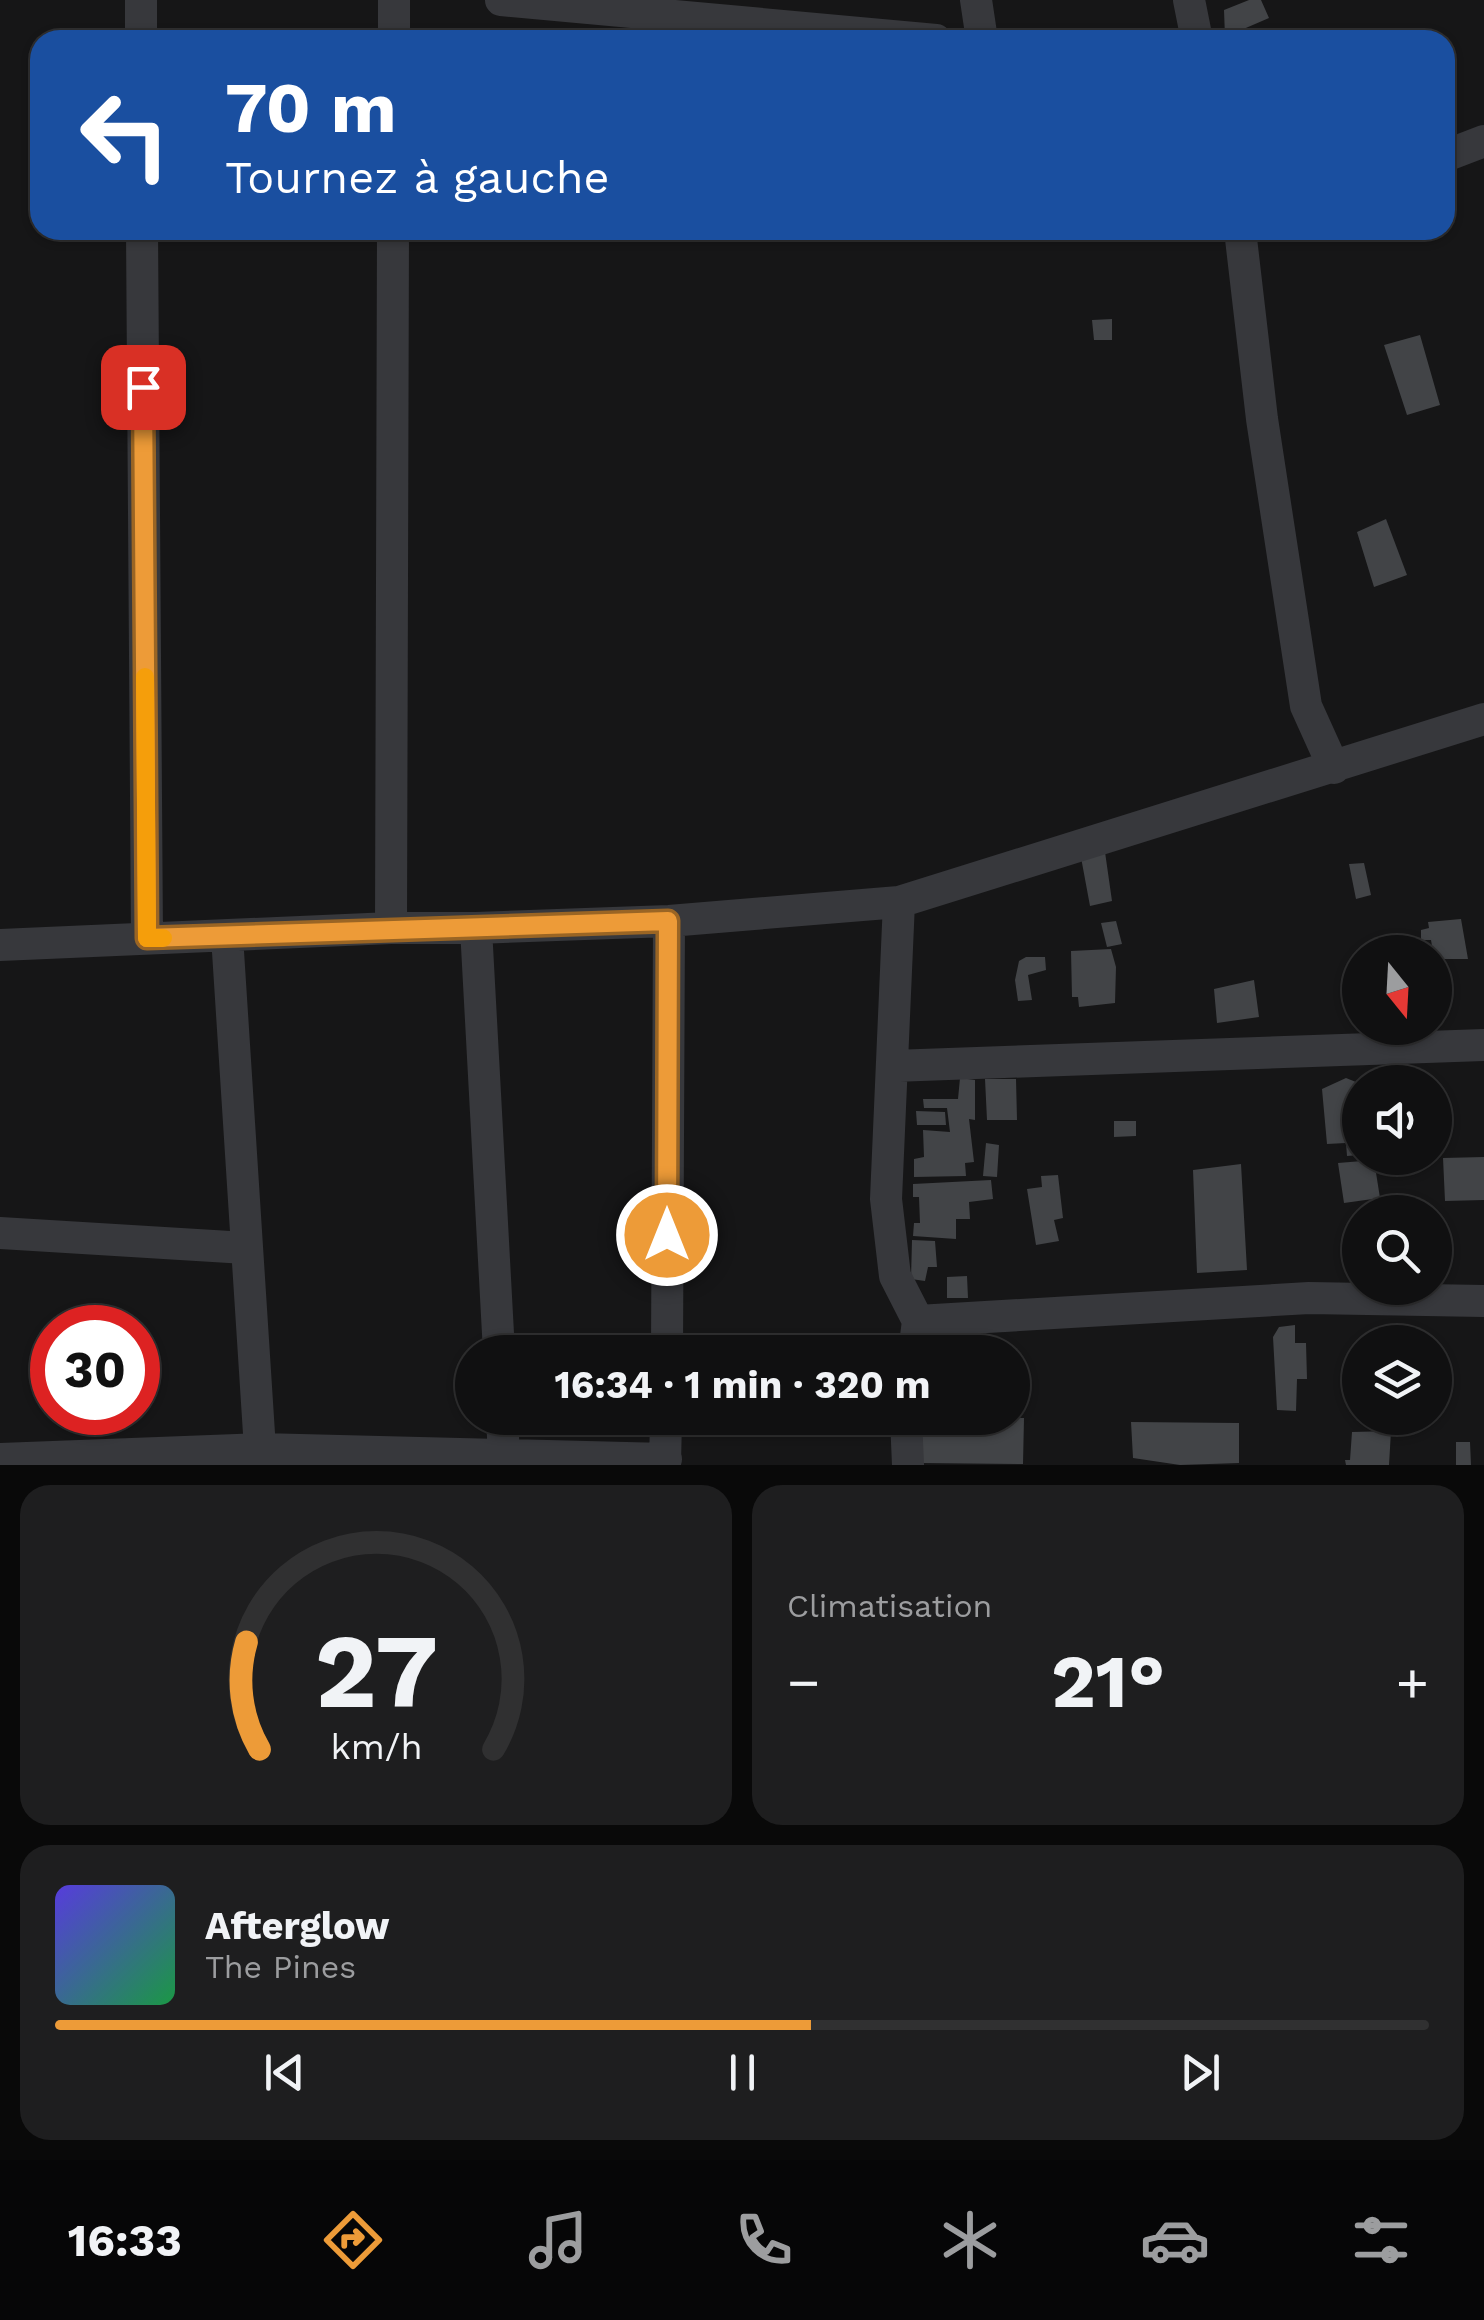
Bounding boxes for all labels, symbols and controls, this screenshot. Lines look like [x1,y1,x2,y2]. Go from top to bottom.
text: 70 m [225,67,397,149]
icon: left [60,70,190,200]
text: Tournez à gauche [225,151,610,204]
pin [101,345,186,430]
icon: arrive [116,360,171,415]
north arrow [1342,935,1452,1045]
map controls [1342,935,1452,1435]
button: sound [1342,1065,1452,1175]
position arrow [615,1183,719,1287]
button: search [1342,1195,1452,1305]
speed limit sign: 30 [30,1305,160,1435]
button: layers [1342,1325,1452,1435]
text: 16:34 · 1 min · 320 m [554,1363,931,1407]
text: Climatisation [787,1587,992,1625]
text: 27 [314,1610,438,1732]
text: 21° [1051,1637,1165,1725]
text: − [787,1650,820,1714]
text: + [1396,1650,1429,1714]
text: km/h [330,1726,422,1768]
text: Afterglow [205,1904,390,1948]
text: The Pines [205,1948,356,1986]
icon: previous [257,2045,312,2100]
icon: pause [715,2045,770,2100]
icon: next [1173,2045,1228,2100]
icon: directions [318,2205,388,2275]
icon: music [523,2205,593,2275]
icon: phone [729,2205,799,2275]
icon: climate [935,2205,1005,2275]
icon: car [1140,2205,1210,2275]
icon: filters [1346,2205,1416,2275]
text: 16:33 [68,2214,182,2267]

